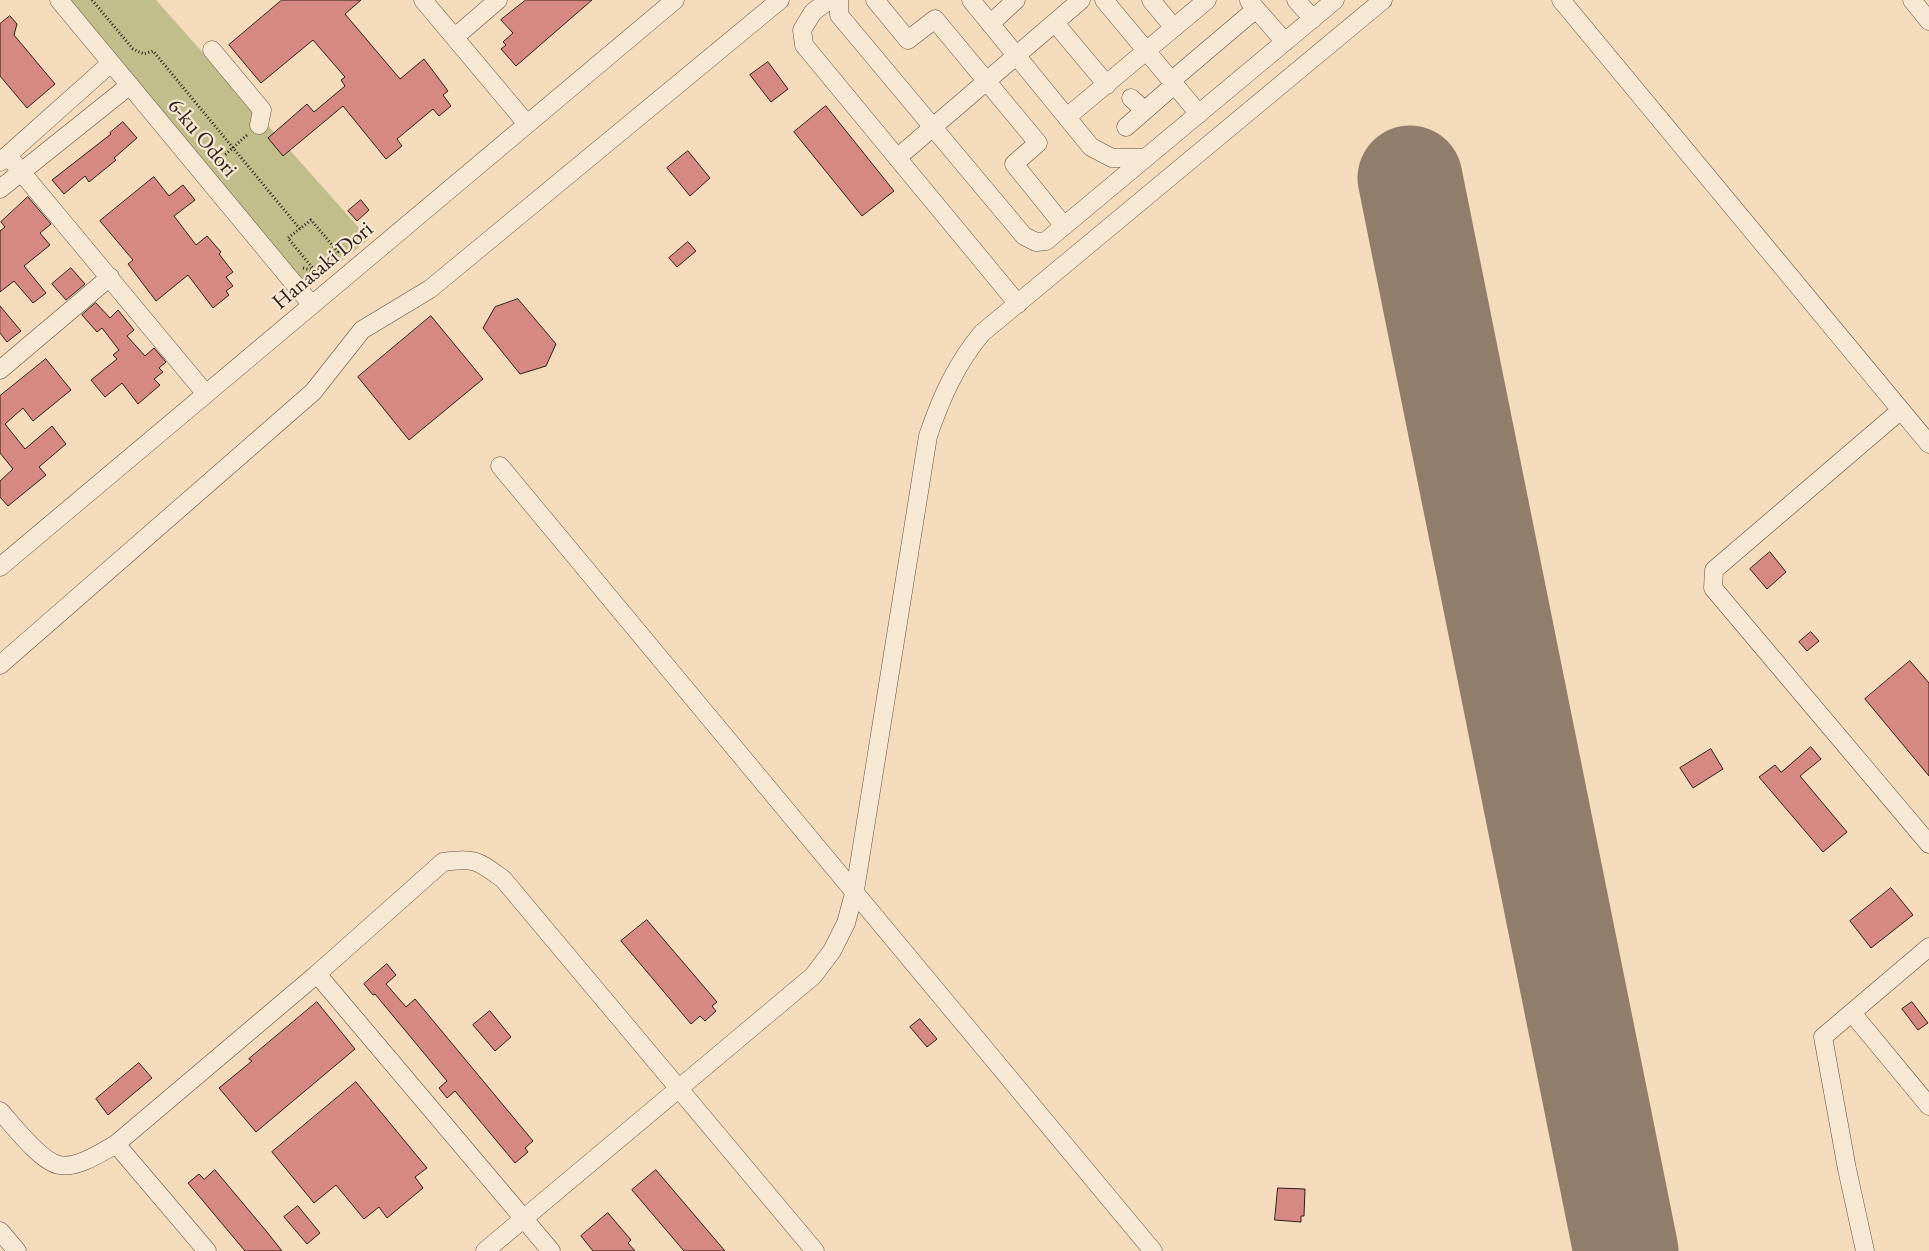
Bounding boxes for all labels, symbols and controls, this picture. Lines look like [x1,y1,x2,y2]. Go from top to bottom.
street label: 6-ku Odori [162,93,242,183]
street label: Hanasaki Dori [267,216,379,316]

